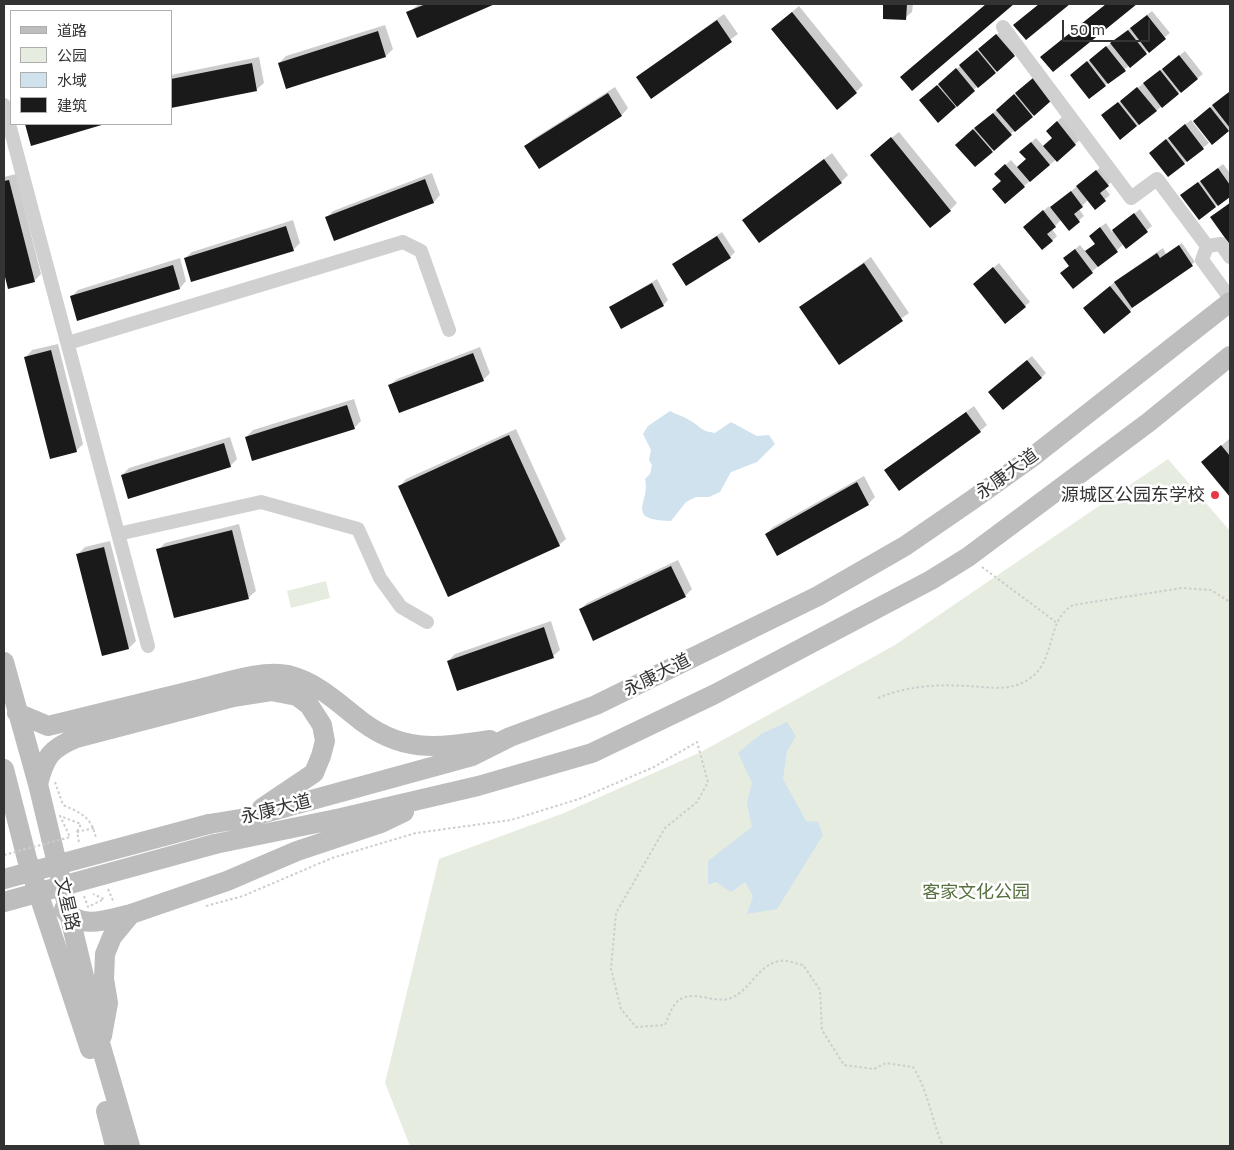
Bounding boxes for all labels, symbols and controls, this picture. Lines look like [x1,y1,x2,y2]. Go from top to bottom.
legend [10,10,172,125]
scale bar [1064,10,1152,42]
text: 50 m [1070,20,1105,38]
text: 道路 [57,21,87,39]
text: 公园 [57,46,87,64]
text: 水域 [57,71,87,89]
text: 建筑 [57,96,87,114]
street label: 永康大道 [972,444,1042,504]
place label: 源城区公园东学校 [1061,484,1205,506]
marker: 源城区公园东学校 [1209,489,1221,501]
street label: 永康大道 [620,649,694,701]
street label: 永康大道 [238,790,314,828]
street label: 文星路 [50,875,84,933]
park label: 客家文化公园 [922,881,1030,903]

